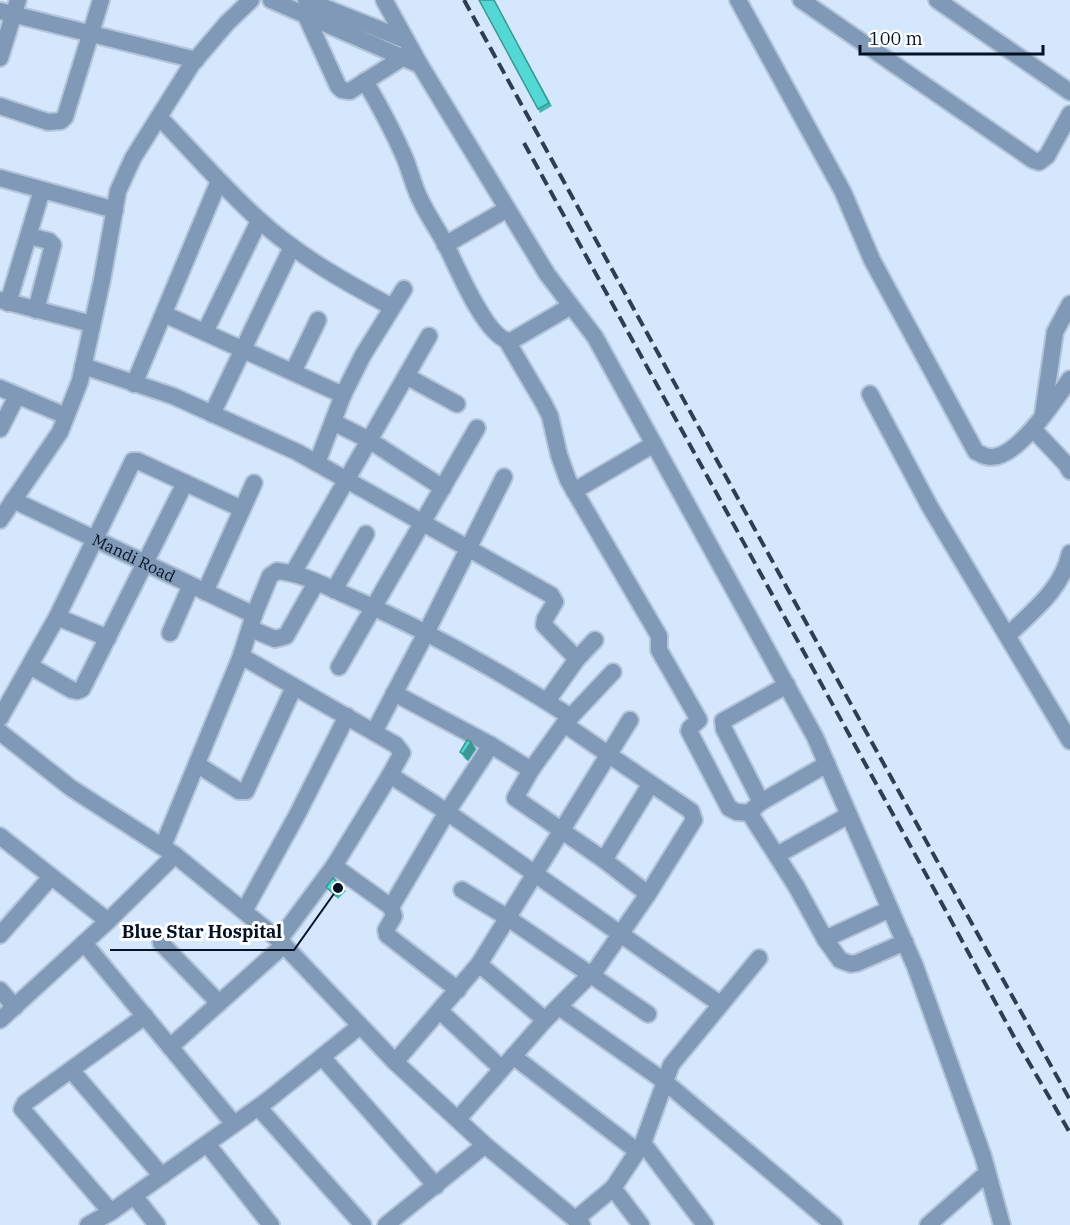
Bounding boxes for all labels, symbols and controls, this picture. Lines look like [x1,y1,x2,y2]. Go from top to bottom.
scale bar [860,18,1043,56]
text: 100 m [869,27,923,50]
street label: Mandi Road [89,529,179,586]
callout: Blue Star Hospital [110,914,294,950]
text: Blue Star Hospital [122,920,282,943]

